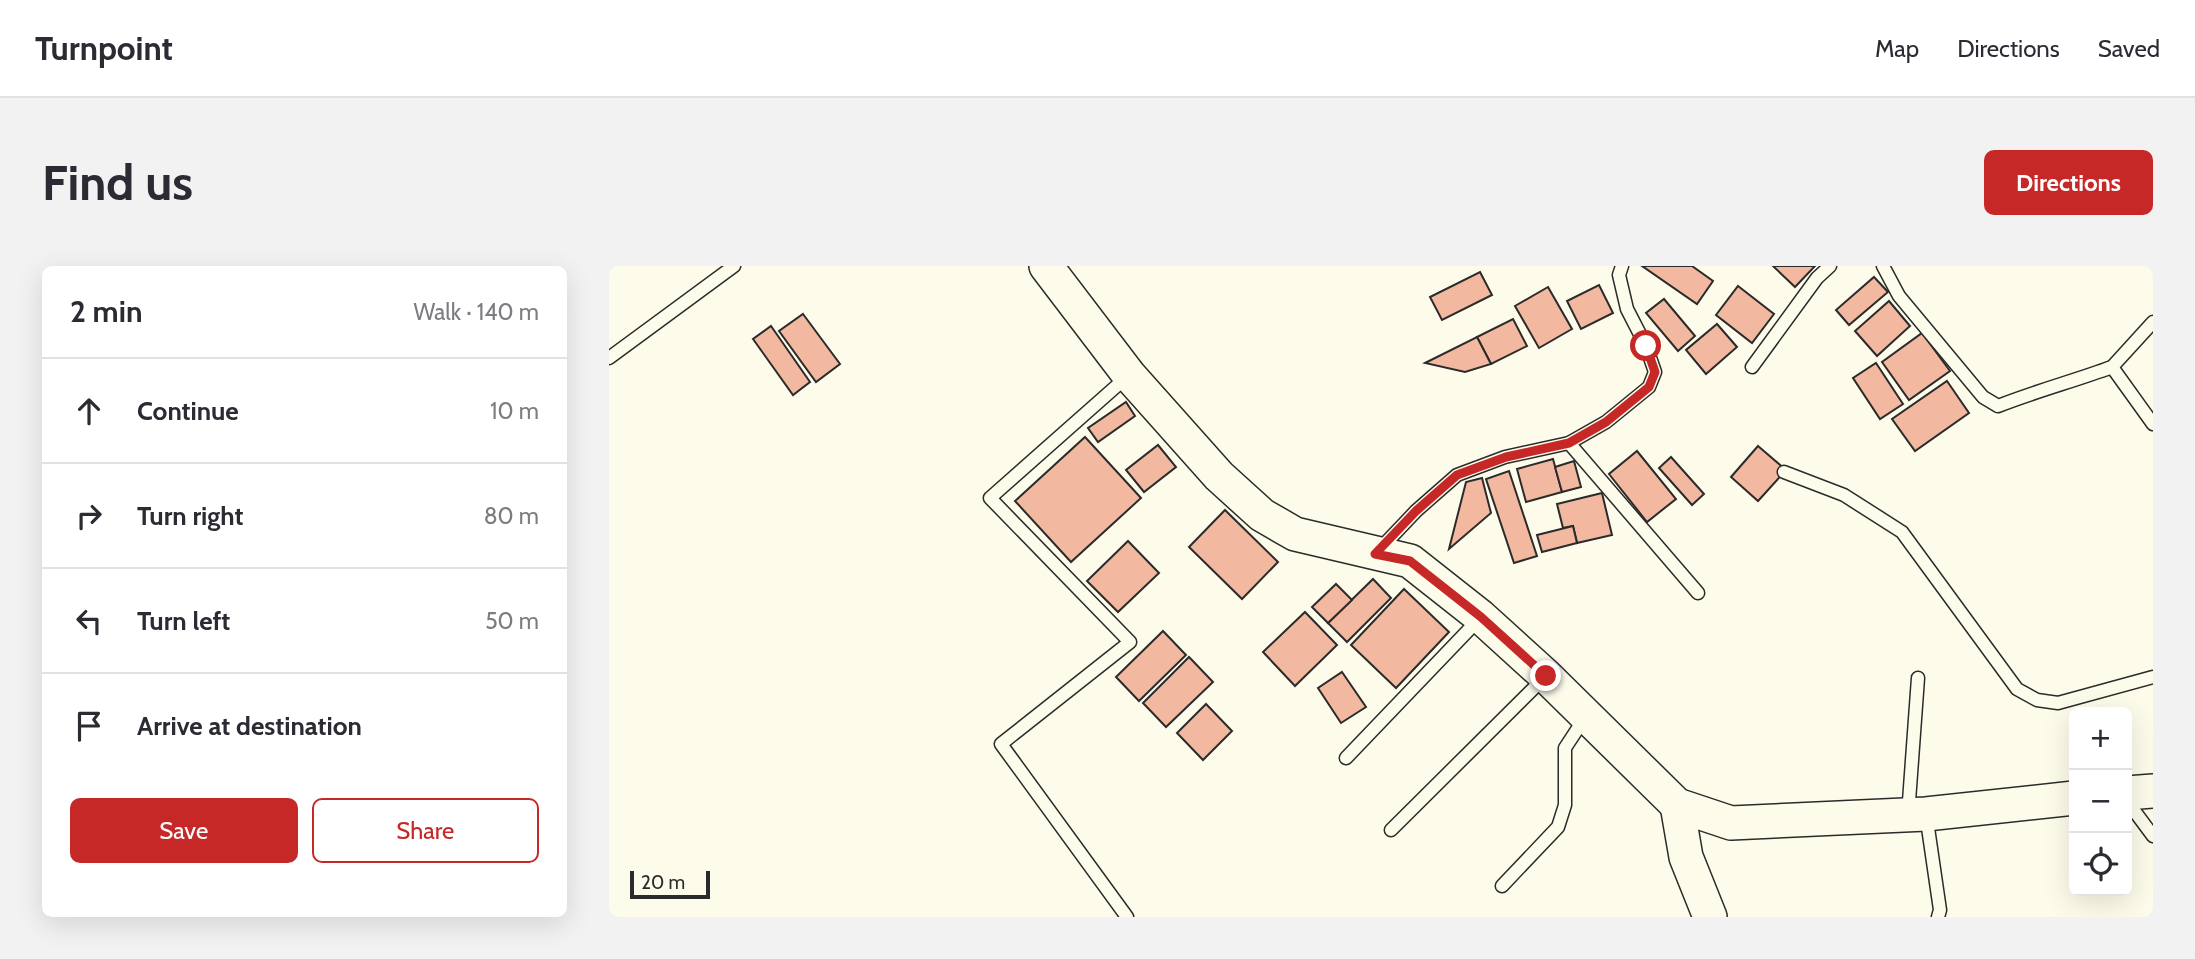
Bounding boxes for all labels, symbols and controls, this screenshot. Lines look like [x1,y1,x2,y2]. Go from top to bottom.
text: Turnpoint [35,28,173,68]
text: Map [1875,34,1919,63]
text: Directions [1957,34,2060,63]
text: Saved [2098,34,2160,63]
button: Directions [1984,150,2153,215]
text: Find us [42,153,193,212]
text: 2 min [70,293,142,330]
text: Walk · 140 m [413,298,539,326]
route start [1630,330,1661,361]
icon: ahead [70,392,108,430]
text: Continue [137,395,239,427]
text: 10 m [490,397,539,425]
icon: right [70,497,108,535]
text: Turn right [137,500,243,532]
text: 80 m [484,502,539,530]
icon: left [70,602,108,640]
text: Turn left [137,605,230,637]
text: 50 m [485,607,539,635]
route end [1530,660,1561,691]
icon: arrive [70,707,108,745]
map controls [2069,707,2132,896]
button: + [2069,707,2132,770]
text: Arrive at destination [137,710,362,742]
button: − [2069,770,2132,833]
button: Save [70,798,298,863]
button: Share [312,798,539,863]
button: locate [2069,833,2132,896]
scale bar [630,868,711,900]
text: 20 m [641,871,685,894]

